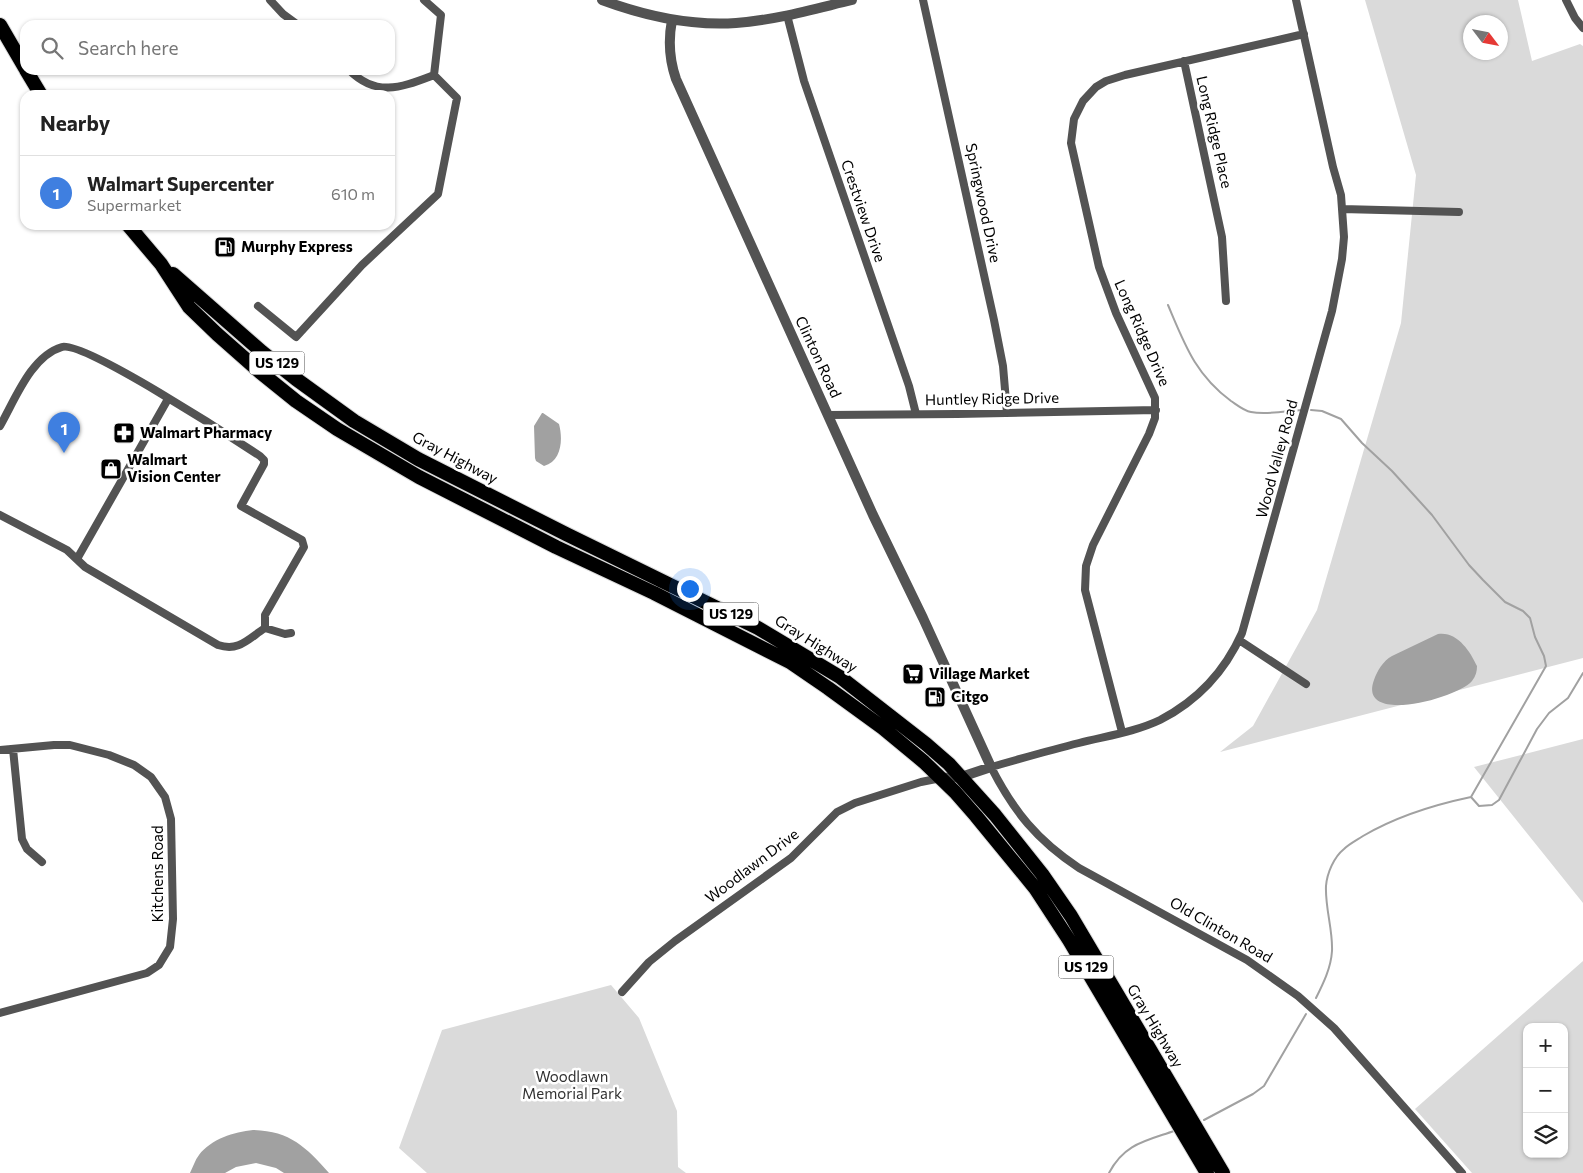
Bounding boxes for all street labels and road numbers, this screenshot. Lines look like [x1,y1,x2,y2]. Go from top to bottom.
street label: Long Ridge Place [1193,74,1237,190]
street label: Springwood Drive [963,141,1005,264]
street label: Crestview Drive [838,157,890,264]
street label: Long Ridge Drive [1111,277,1174,389]
street label: Clinton Road [792,313,846,400]
road number: US 129 [250,352,304,374]
street label: Huntley Ridge Drive [925,388,1059,408]
street label: Wood Valley Road [1252,397,1301,520]
street label: Gray Highway [410,427,501,487]
road number: US 129 [704,602,758,626]
street label: Gray Highway [772,611,861,676]
street label: Woodlawn Drive [701,824,802,906]
street label: Kitchens Road [148,825,166,923]
street label: Old Clinton Road [1167,892,1276,966]
road number: US 129 [1058,956,1114,979]
street label: Gray Highway [1124,981,1188,1071]

